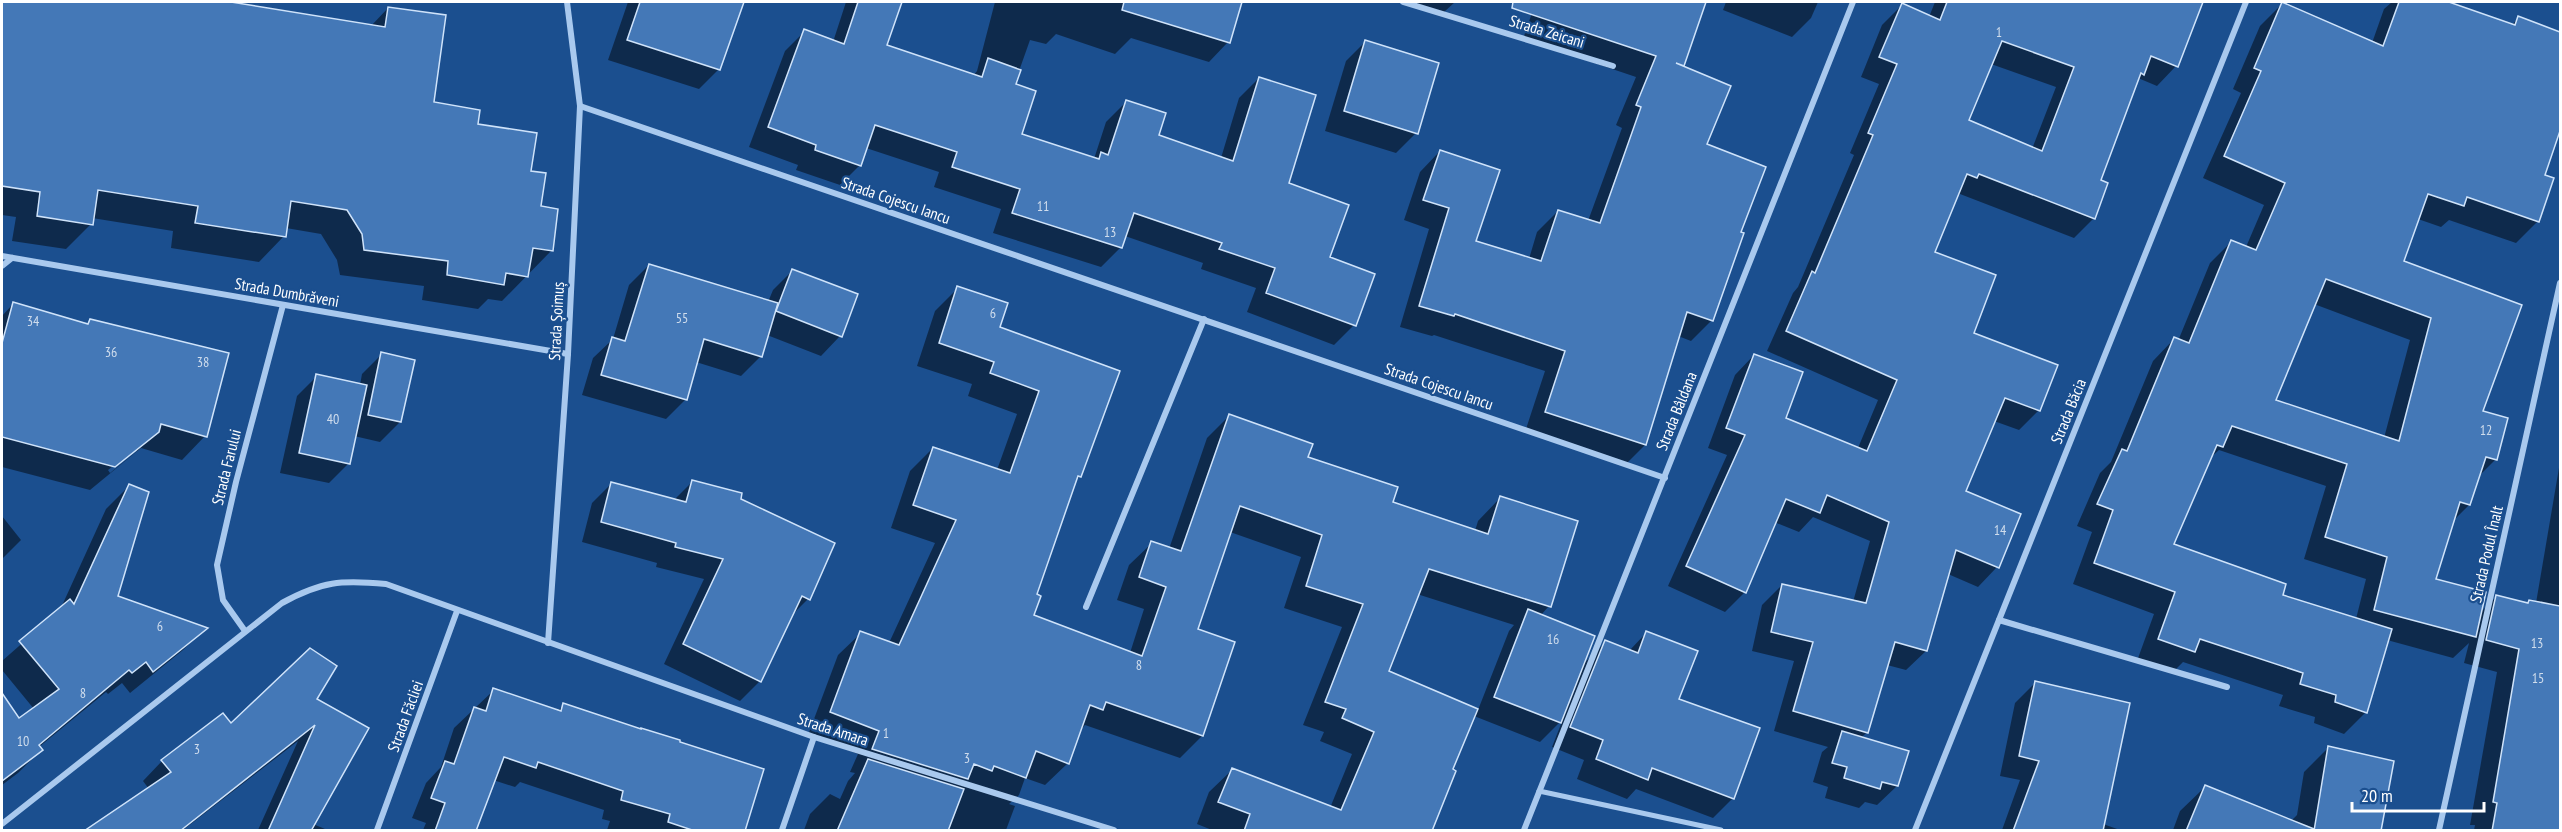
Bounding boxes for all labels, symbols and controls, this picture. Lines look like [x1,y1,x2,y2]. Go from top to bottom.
street label: Strada Zeicani [1507,10,1587,52]
house number: 1 [1996,23,2002,41]
street label: Strada Cojescu Iancu [839,172,953,228]
house number: 11 [1037,197,1049,215]
house number: 13 [1104,223,1116,241]
street label: Strada Dumbrăveni [233,273,341,311]
street label: Strada Șoimuș [544,281,568,361]
house number: 6 [990,304,996,322]
house number: 55 [676,309,688,327]
house number: 34 [27,312,40,330]
house number: 36 [105,343,117,361]
house number: 38 [197,353,209,371]
street label: Strada Cojescu Iancu [1382,358,1496,414]
street label: Strada Bâldana [1651,369,1701,453]
street label: Strada Băcia [2046,376,2090,446]
house number: 40 [327,410,339,428]
house number: 12 [2480,421,2492,439]
street label: Strada Farului [207,427,245,507]
street label: Strada Podul Înalt [2465,503,2507,604]
house number: 14 [1994,521,2007,539]
house number: 6 [157,617,163,635]
house number: 16 [1547,630,1559,648]
house number: 13 [2531,634,2543,652]
house number: 8 [1136,656,1142,674]
house number: 15 [2532,669,2544,687]
street label: Strada Făcliei [383,677,427,755]
house number: 8 [80,684,86,702]
street label: Strada Amara [795,708,871,750]
house number: 1 [883,724,889,742]
house number: 10 [17,732,29,750]
house number: 3 [194,740,200,758]
house number: 3 [964,749,970,767]
scale bar [2352,775,2484,813]
text: 20 m [2361,784,2393,807]

